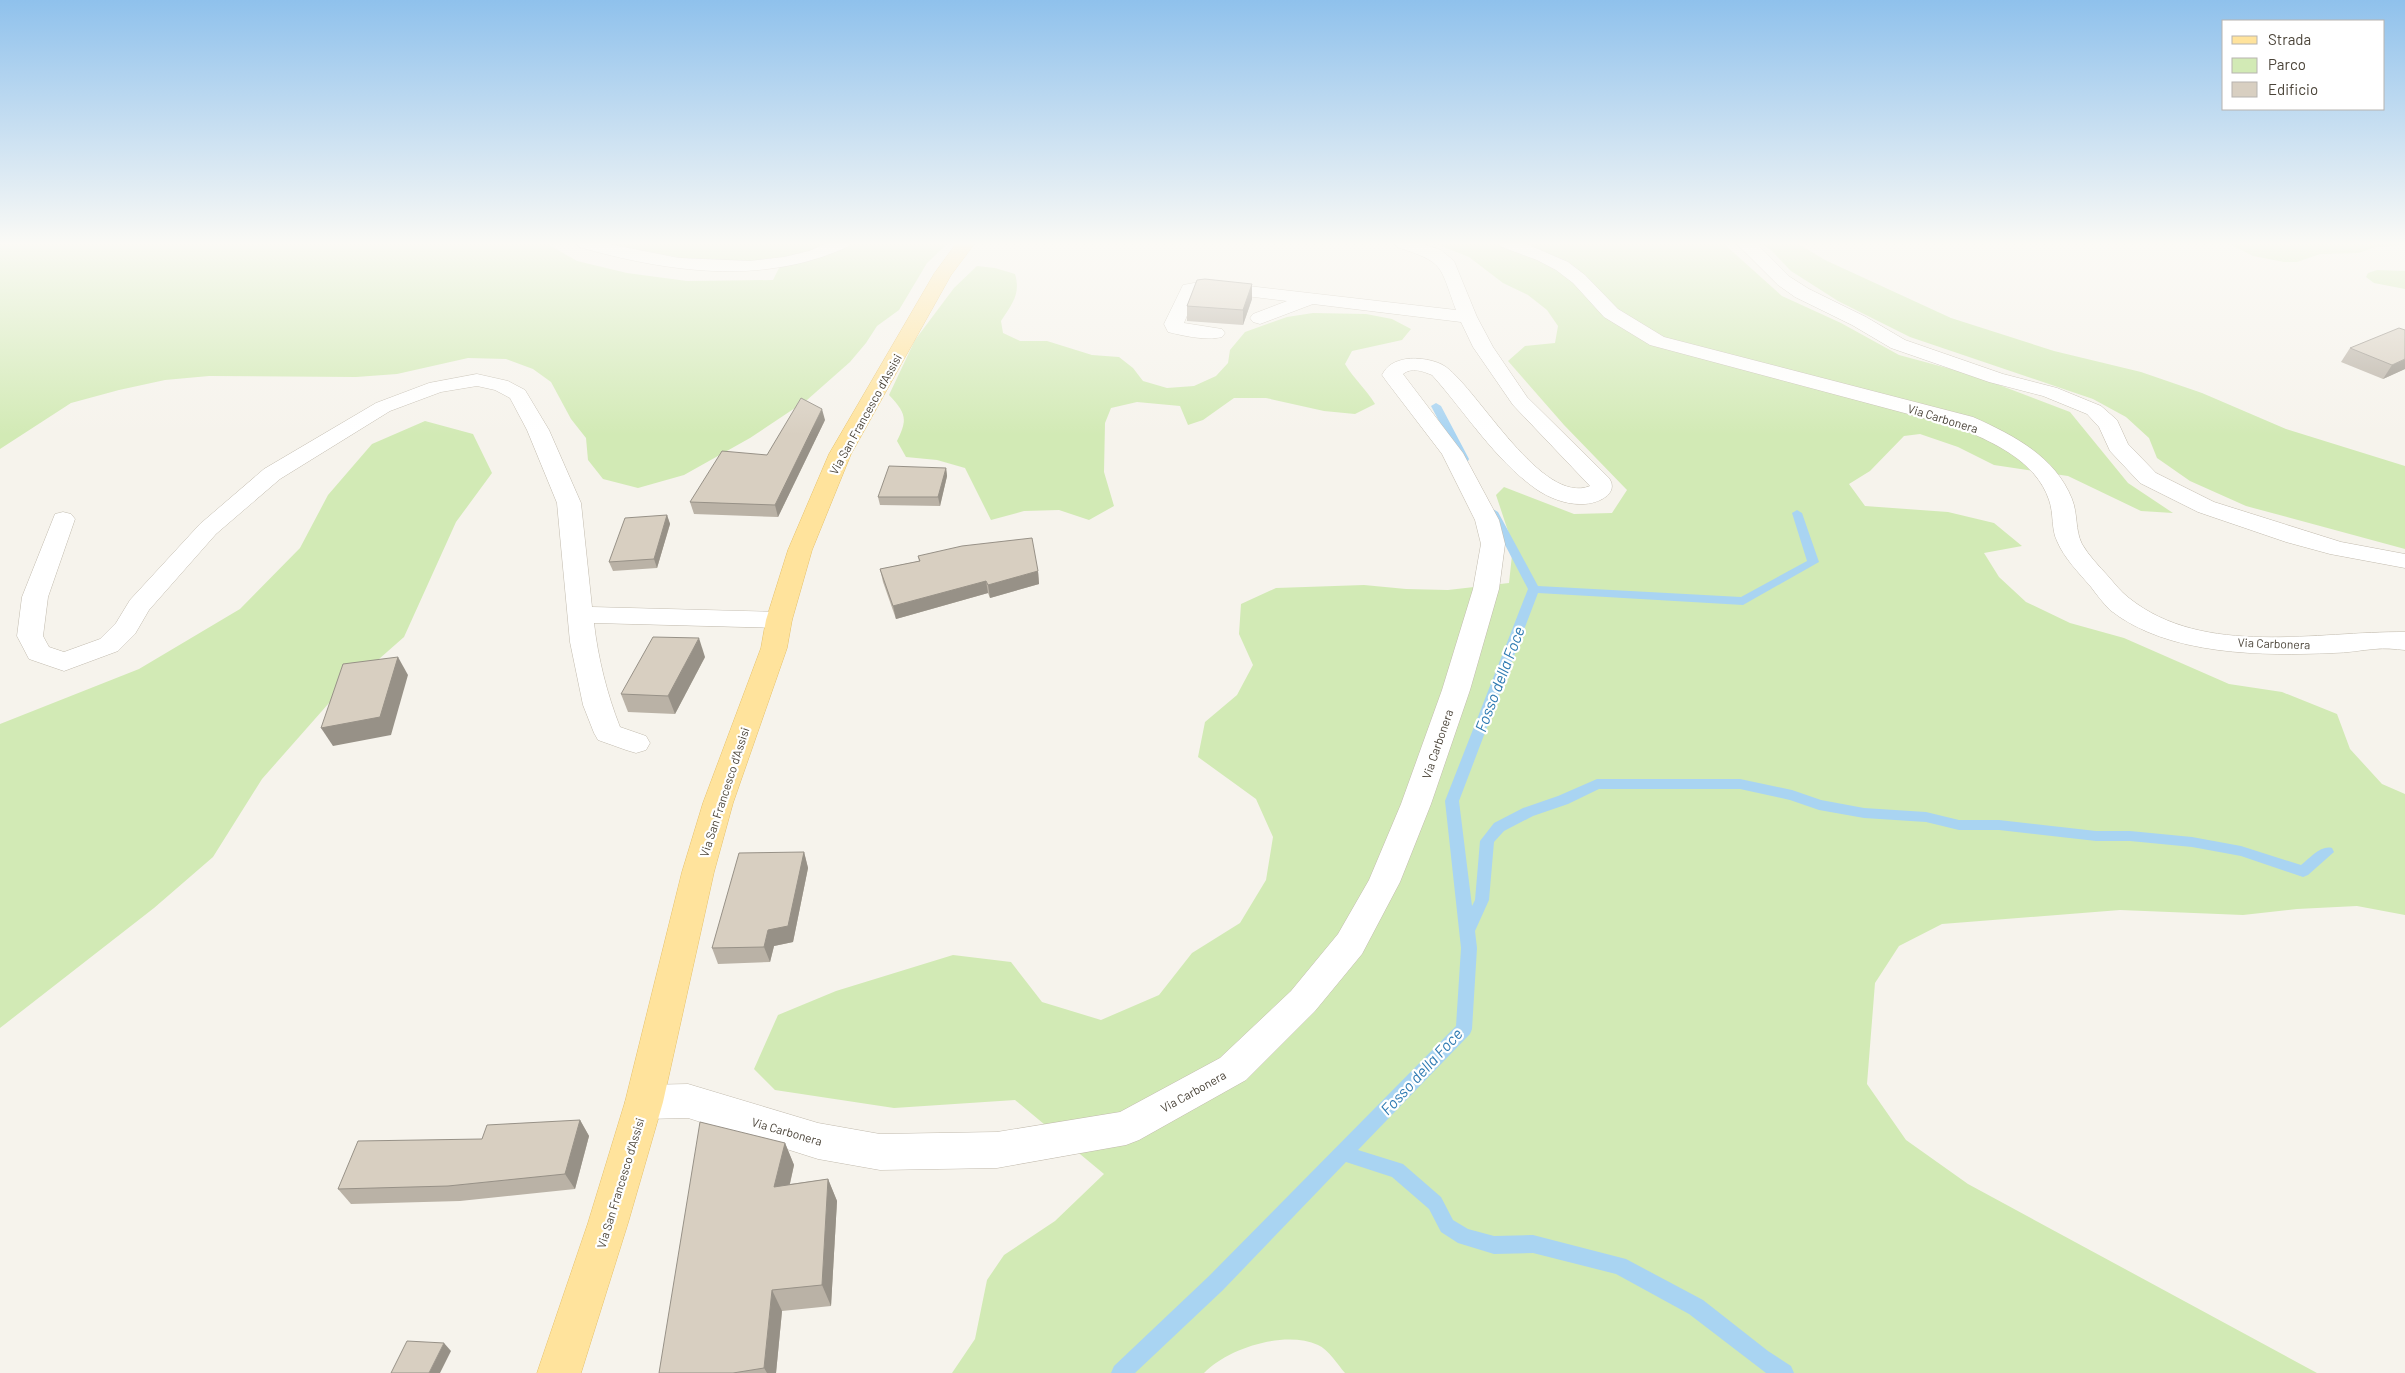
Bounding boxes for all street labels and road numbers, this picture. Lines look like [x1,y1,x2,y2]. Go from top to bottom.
street label: Via San Francesco d'Assisi [826,351,904,477]
street label: Via Carbonera [1906,401,1980,435]
street label: Via Carbonera [2237,635,2311,651]
street label: Via Carbonera [1419,707,1455,781]
street label: Via San Francesco d'Assisi [696,725,752,859]
street label: Via Carbonera [1158,1067,1228,1115]
street label: Via Carbonera [750,1114,824,1148]
street label: Via San Francesco d'Assisi [593,1116,647,1250]

